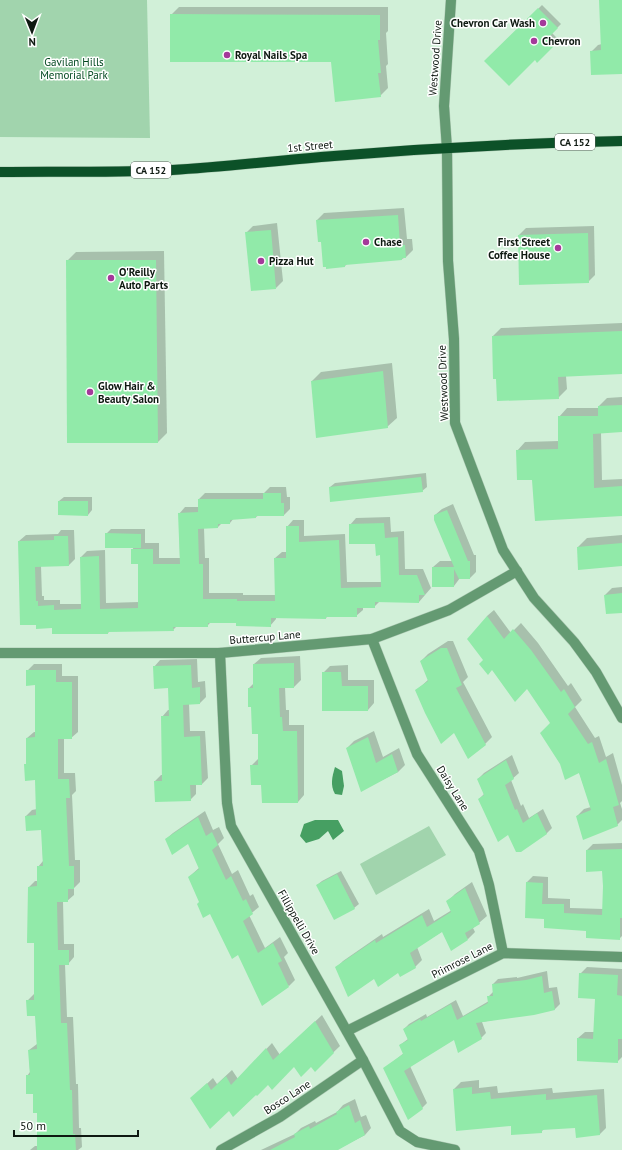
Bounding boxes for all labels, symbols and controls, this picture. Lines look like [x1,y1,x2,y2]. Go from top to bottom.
north arrow [12,12,52,52]
place label: Chevron Car Wash [451,16,535,30]
marker: Chevron Car Wash [538,18,548,28]
street label: Westwood Drive [425,19,445,96]
place label: Chevron [542,34,581,48]
text: N [28,35,36,49]
marker: Chevron [529,36,539,46]
place label: Royal Nails Spa [235,48,307,62]
marker: Royal Nails Spa [222,50,232,60]
park label: Gavilan Hills Memorial Park [40,55,109,82]
road number: CA 152 [555,134,595,150]
street label: 1st Street [287,137,333,155]
road number: CA 152 [131,162,171,178]
place label: Chase [374,235,402,249]
place label: First Street Coffee House [488,235,550,262]
marker: Chase [361,237,371,247]
marker: First Street Coffee House [553,243,563,253]
place label: Pizza Hut [269,254,314,268]
marker: Pizza Hut [256,256,266,266]
place label: O'Reilly Auto Parts [119,265,169,292]
marker: O'Reilly Auto Parts [106,273,116,283]
street label: Westwood Drive [435,344,451,421]
place label: Glow Hair & Beauty Salon [98,379,159,406]
marker: Glow Hair & Beauty Salon [85,387,95,397]
street label: Buttercup Lane [229,627,302,647]
street label: Daisy Lane [434,763,473,813]
street label: Fillippelli Drive [275,887,323,957]
street label: Primrose Lane [429,938,495,981]
street label: Bosco Lane [261,1076,313,1117]
scale bar [14,1112,138,1138]
text: 50 m [20,1118,46,1133]

